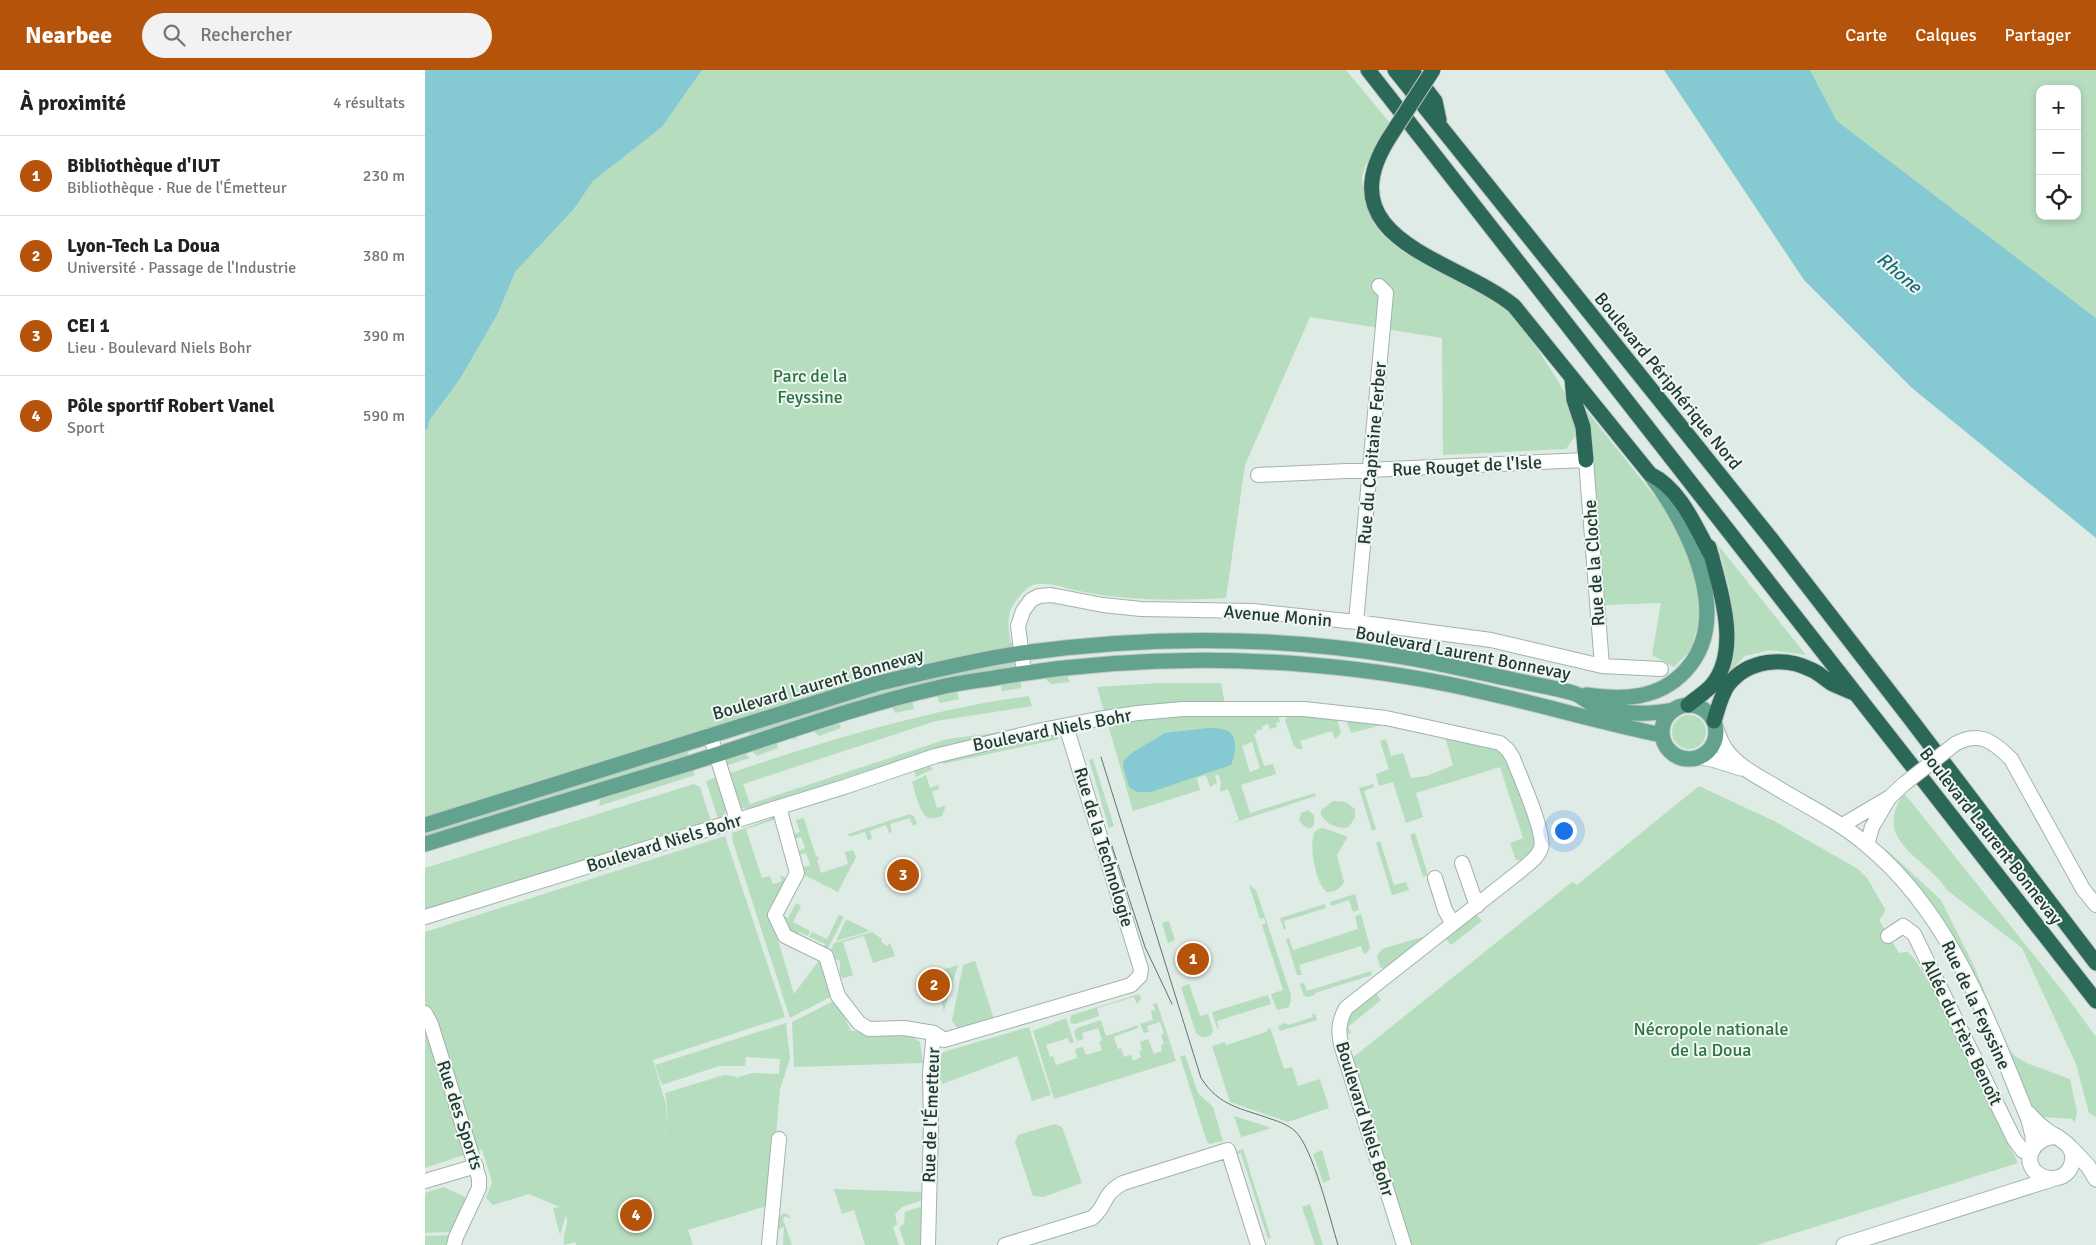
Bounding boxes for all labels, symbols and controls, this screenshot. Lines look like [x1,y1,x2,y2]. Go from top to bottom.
search box [142,13,492,58]
text: Nearbee [25,20,112,50]
icon: search [160,21,188,49]
text: Rechercher [200,23,292,47]
text: Carte [1845,24,1887,46]
text: Calques [1915,24,1977,46]
text: Partager [2005,24,2071,46]
map controls [2036,85,2081,220]
button: + [2036,85,2081,130]
text: À proximité [20,90,126,116]
text: 4 résultats [333,93,405,113]
button: − [2036,130,2081,175]
text: Bibliothèque d'IUT [67,154,220,178]
text: 1 [32,166,40,186]
text: 230 m [363,166,405,186]
button: locate [2036,175,2081,220]
text: Bibliothèque · Rue de l'Émetteur [67,178,287,198]
text: Lyon-Tech La Doua [67,234,220,258]
text: 2 [32,246,40,266]
text: 380 m [363,246,405,266]
water label: Rhone [1872,247,1928,300]
text: Université · Passage de l'Industrie [67,258,296,278]
street label: Boulevard Périphérique Nord [1590,288,1746,474]
text: CEI 1 [67,314,110,338]
text: 3 [32,326,40,346]
text: 390 m [363,326,405,346]
text: Lieu · Boulevard Niels Bohr [67,338,251,358]
street label: Rue du Capitaine Ferber [1353,360,1391,545]
park label: Parc de la Feyssine [773,365,847,408]
text: Pôle sportif Robert Vanel [67,394,274,418]
text: 4 [32,406,40,426]
text: 590 m [363,406,405,426]
text: Sport [67,418,105,438]
street label: Rue Rouget de l'Isle [1392,451,1542,481]
street label: Rue de la Cloche [1579,499,1609,627]
street label: Avenue Monin [1223,600,1333,632]
street label: Boulevard Laurent Bonnevay [1353,621,1573,685]
street label: Boulevard Laurent Bonnevay [710,643,927,725]
street label: Boulevard Niels Bohr [971,704,1134,756]
street label: Boulevard Laurent Bonnevay [1915,743,2067,930]
street label: Rue de la Technologie [1069,765,1139,929]
street label: Boulevard Niels Bohr [584,809,745,877]
your location [1551,818,1577,844]
pin: 3 [887,856,919,894]
street label: Rue de la Feyssine [1937,937,2015,1073]
pin: 1 [1177,940,1209,978]
street label: Allée du Frère Benoît [1917,955,2007,1109]
pin: 2 [918,966,950,1004]
park label: Nécropole nationale de la Doua [1634,1018,1788,1061]
street label: Boulevard Niels Bohr [1331,1039,1399,1200]
street label: Rue de l'Émetteur [918,1046,944,1183]
street label: Rue des Sports [432,1058,488,1173]
pin: 4 [620,1196,652,1234]

